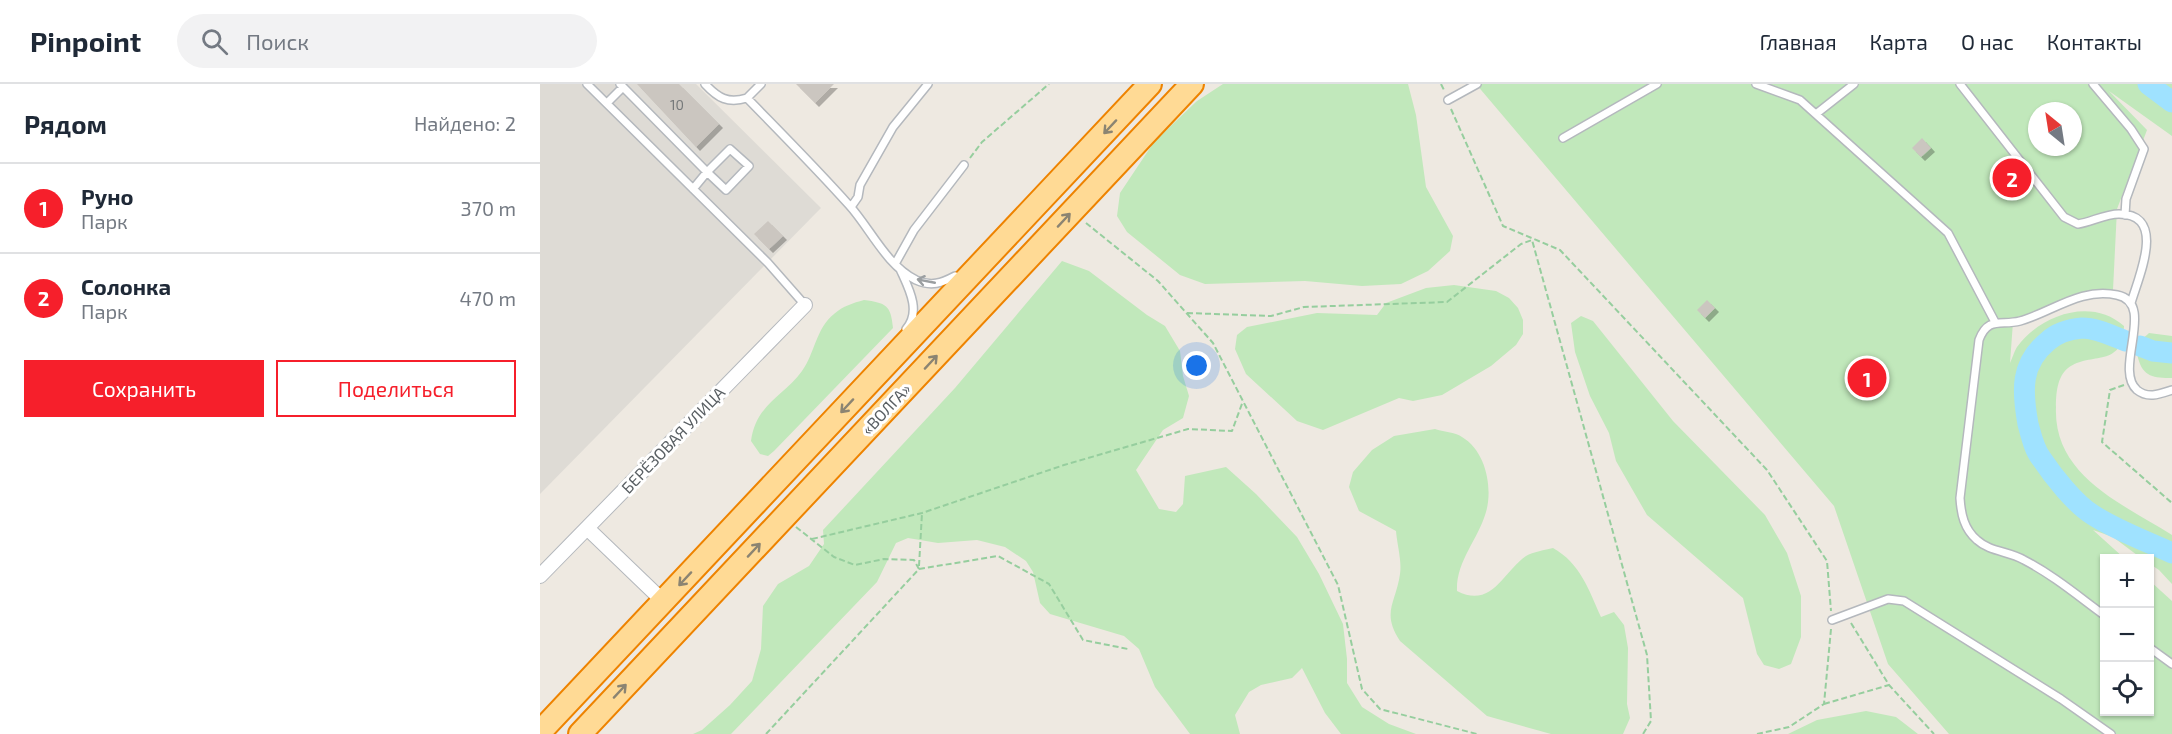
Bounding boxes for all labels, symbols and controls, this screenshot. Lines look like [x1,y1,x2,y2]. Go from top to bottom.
search box [177,14,597,68]
text: Pinpoint [30,24,141,58]
icon: search [198,25,231,58]
text: Поиск [246,28,309,54]
text: Главная [1760,29,1837,54]
text: Карта [1870,29,1928,54]
text: О нас [1961,29,2014,54]
text: Контакты [2047,29,2142,54]
house number: 10 [670,96,684,113]
north arrow [2028,102,2082,156]
text: Рядом [24,108,107,139]
text: Найдено: 2 [414,111,516,135]
one-way arrow [1103,119,1118,134]
pin: 2 [1992,156,2032,200]
text: Руно [81,183,134,209]
text: 1 [39,196,48,220]
text: 370 m [461,196,516,220]
text: Парк [81,209,128,233]
one-way arrow [1057,212,1071,227]
text: Солонка [81,273,171,299]
one-way arrow [917,275,936,287]
text: 2 [38,286,49,310]
text: 470 m [459,286,516,310]
text: Парк [81,299,128,323]
your location [1182,351,1211,380]
one-way arrow [923,354,938,369]
pin: 1 [1848,356,1886,400]
button: Сохранить [24,360,264,417]
button: Поделиться [276,360,516,417]
street label: «ВОЛГА» [857,379,914,438]
street label: БЕРЁЗОВАЯ УЛИЦА [617,382,728,497]
one-way arrow [840,398,854,413]
one-way arrow [746,542,761,557]
map controls [2100,554,2154,716]
button: + [2100,554,2154,608]
one-way arrow [678,571,692,586]
button: − [2100,608,2154,662]
button: locate [2100,662,2154,716]
one-way arrow [613,684,627,699]

